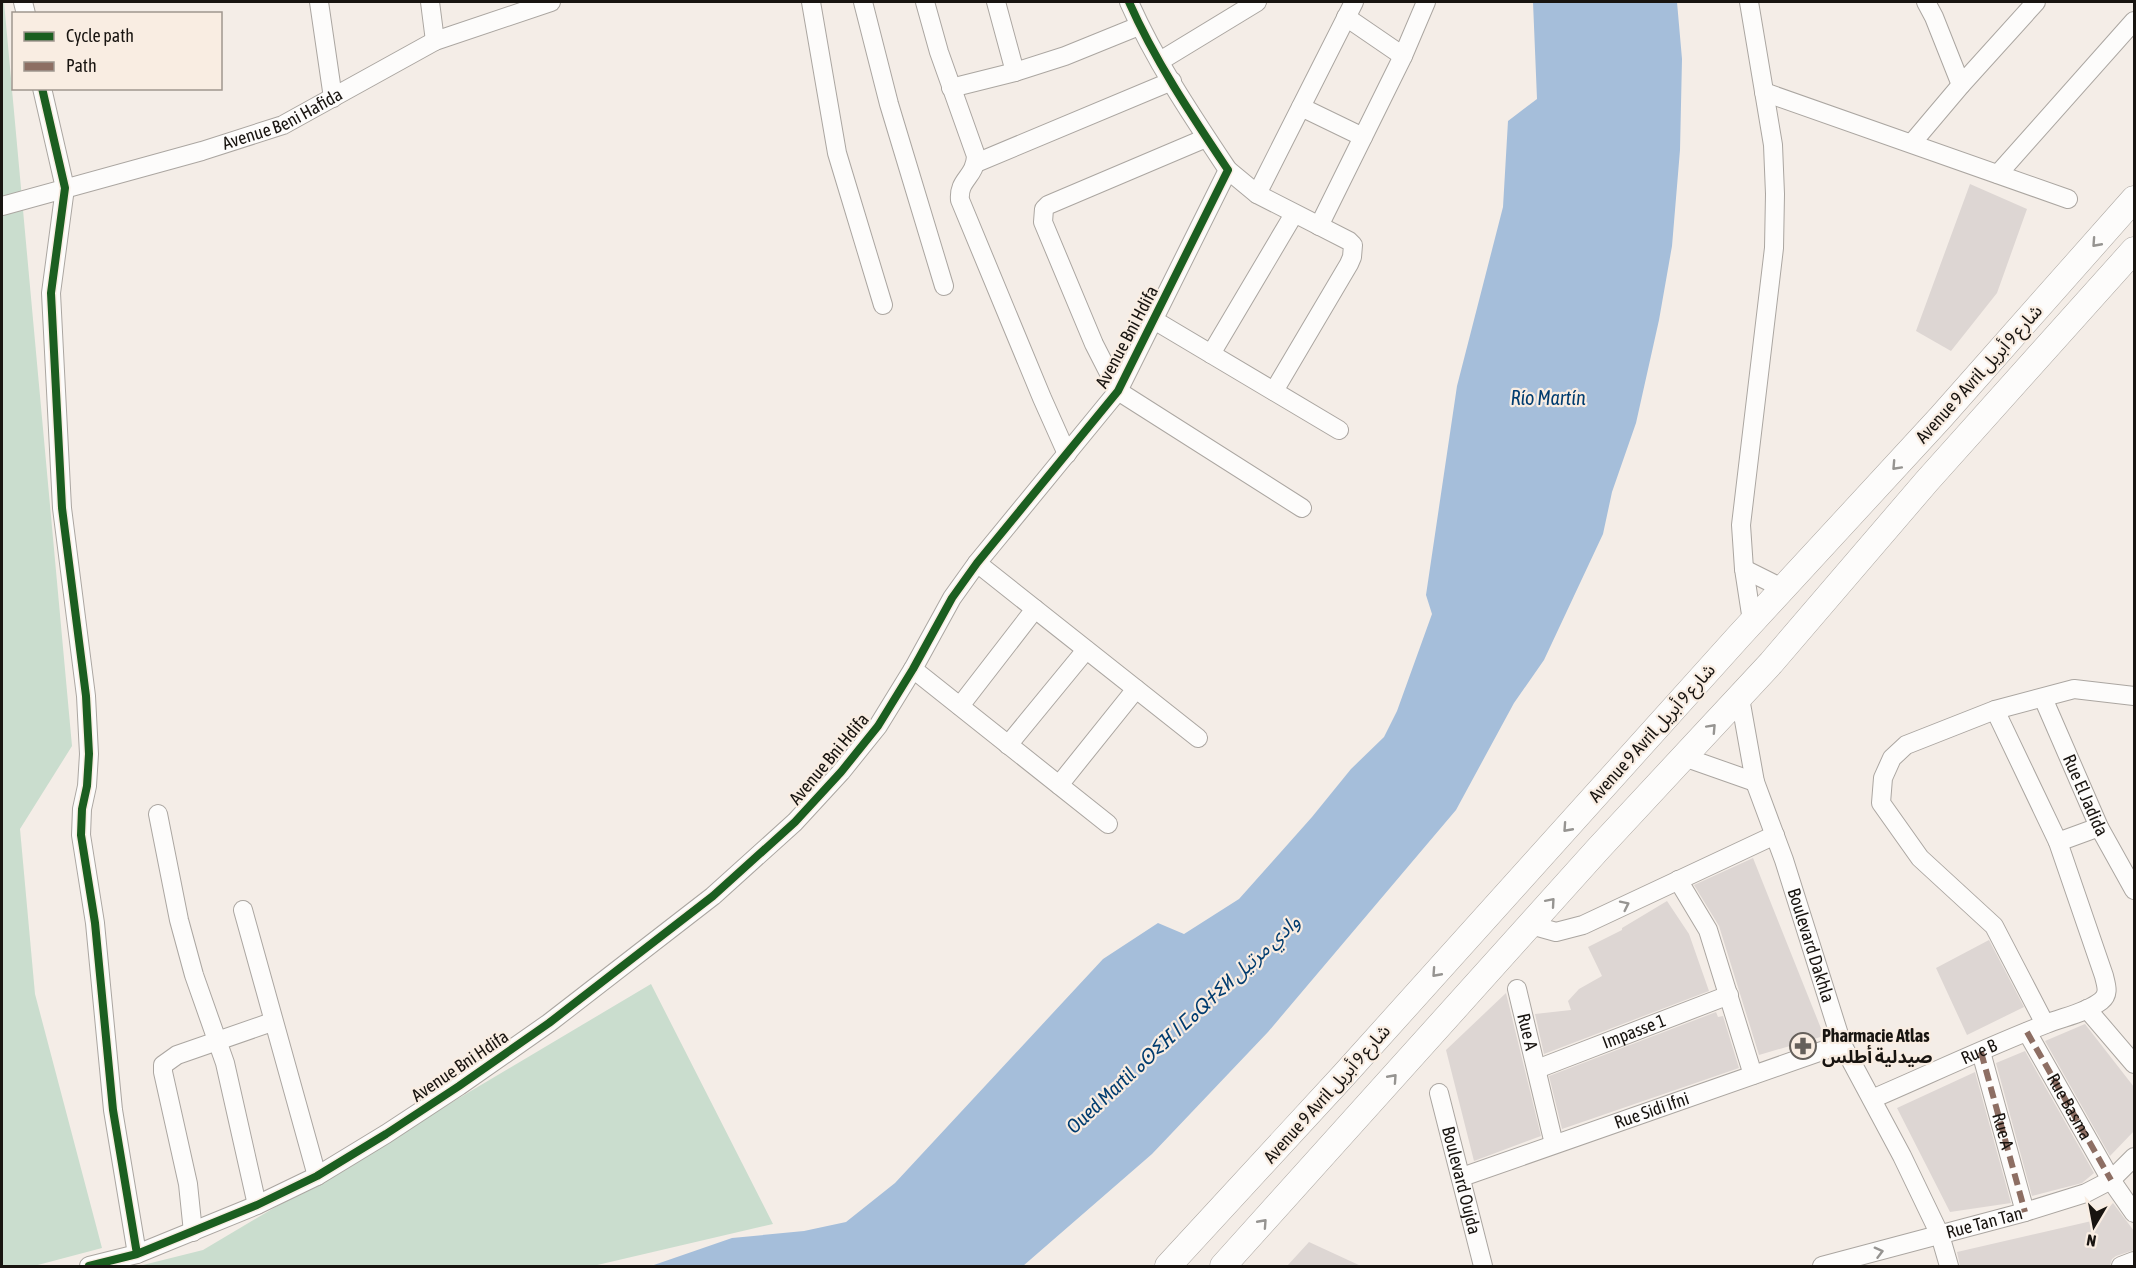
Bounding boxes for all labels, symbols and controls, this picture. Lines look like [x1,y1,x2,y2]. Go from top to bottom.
legend [12,12,222,90]
text: Cycle path [66,25,134,46]
text: Path [66,55,97,76]
street label: Avenue Beni Hafida [220,83,346,154]
one-way arrow [2092,236,2103,247]
street label: Avenue Bni Hdifa [1091,282,1162,391]
street label: Avenue 9 Avril شارع 9 أبريل [1911,300,2049,450]
water label: Río Martín [1510,386,1586,409]
one-way arrow [1892,460,1903,470]
street label: Avenue 9 Avril شارع 9 أبريل [1584,659,1722,809]
street label: Avenue Bni Hdifa [784,709,873,809]
one-way arrow [1705,724,1716,734]
street label: Rue El Jadida [2059,751,2113,840]
one-way arrow [1563,821,1574,832]
street label: Boulevard Dakhla [1784,885,1839,1005]
one-way arrow [1544,898,1555,909]
one-way arrow [1618,900,1629,912]
water label: Oued Martil ⴰⵙⵉⴼ ⵏ ⵎⴰⵕⵜⵉⵍ وادي مرتيل [1061,909,1307,1141]
one-way arrow [1433,966,1444,977]
street label: Impasse 1 [1599,1009,1669,1053]
street label: Rue A [1513,1011,1542,1052]
street label: Avenue 9 Avril شارع 9 أبريل [1259,1020,1397,1170]
street label: Avenue Bni Hdifa [407,1025,512,1106]
place label: Pharmacie Atlas صيدلية أطلس [1822,1025,1933,1067]
pharmacy icon: Pharmacie Atlas صيدلية أطلس [1788,1031,1818,1061]
street label: Rue B [1958,1034,2000,1068]
street label: Rue Basma [2043,1070,2097,1143]
one-way arrow [1386,1074,1397,1085]
street label: Rue Sidi Ifni [1611,1087,1692,1133]
street label: Rue A [1988,1110,2018,1152]
street label: Boulevard Oujda [1438,1124,1485,1236]
north arrow [2064,1196,2124,1256]
street label: Rue Tan Tan [1944,1202,2025,1243]
one-way arrow [1256,1220,1267,1230]
text: N [2085,1231,2098,1250]
one-way arrow [1873,1247,1884,1259]

